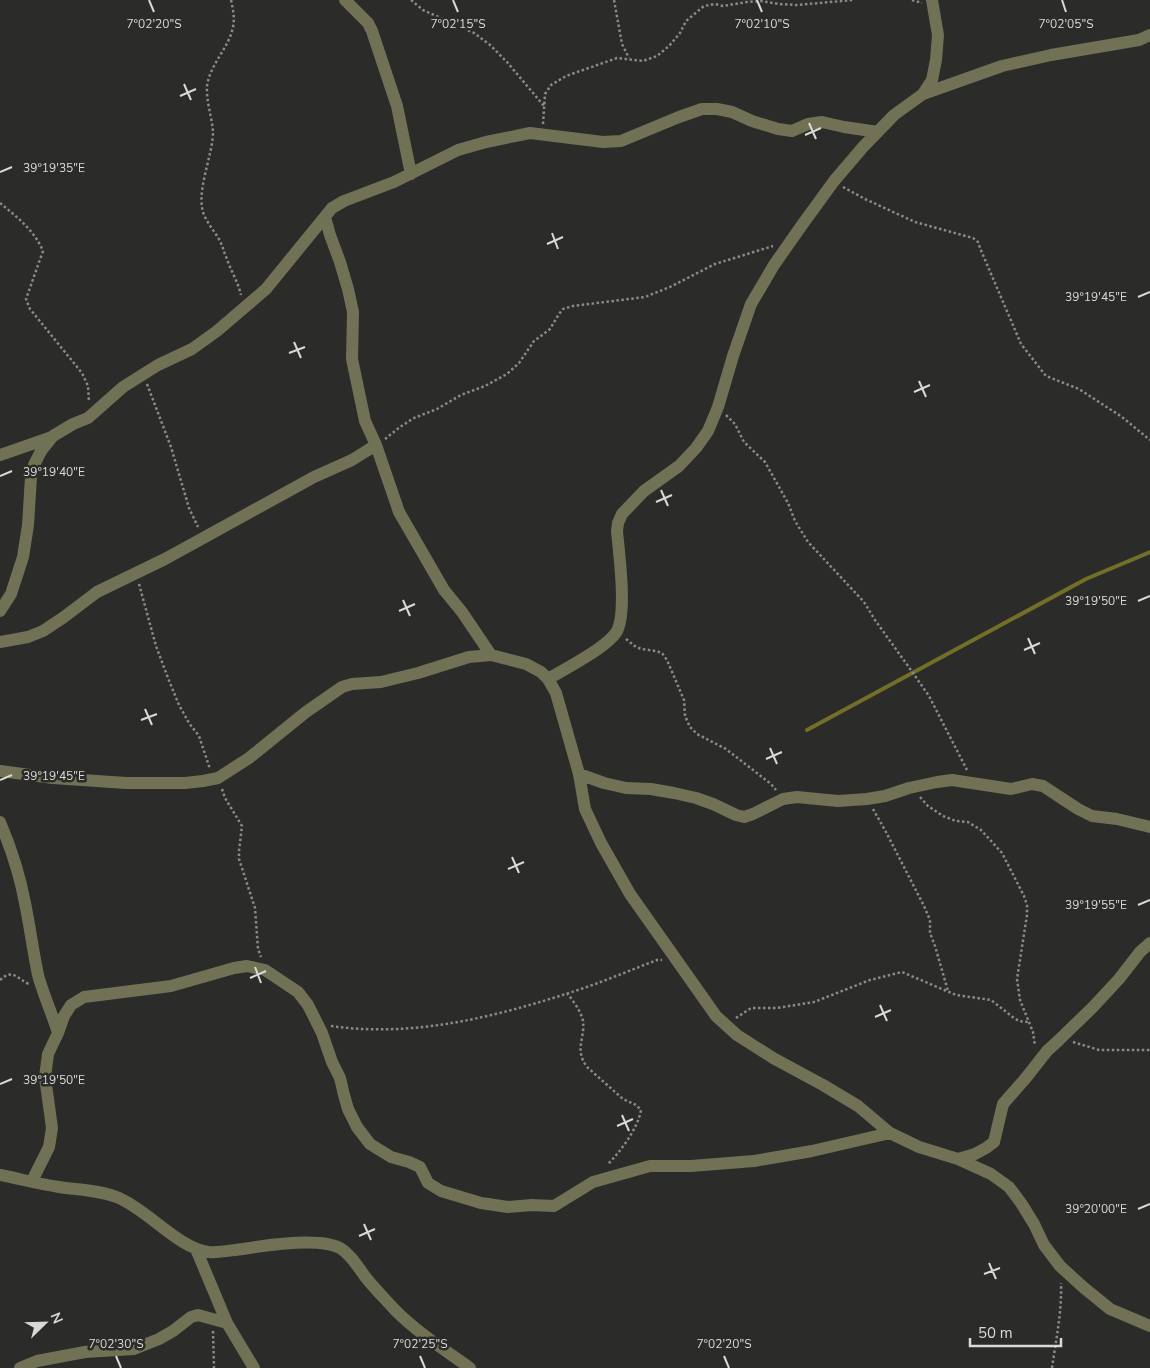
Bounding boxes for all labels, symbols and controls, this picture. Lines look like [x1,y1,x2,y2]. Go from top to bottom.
text: 7°02'20"S [126,16,182,32]
text: 7°02'15"S [430,16,486,32]
text: 7°02'10"S [734,16,790,32]
text: 7°02'05"S [1038,16,1094,32]
text: 39°19'35"E [23,160,85,176]
text: 39°19'45"E [1065,289,1127,305]
text: 39°19'40"E [23,464,85,480]
text: 39°19'50"E [1065,593,1127,609]
text: 39°19'45"E [23,768,85,784]
text: 39°19'55"E [1065,897,1127,913]
text: 39°19'50"E [23,1072,85,1088]
text: 39°20'00"E [1065,1201,1127,1217]
north arrow [20,1298,70,1348]
text: N [46,1310,67,1327]
scale bar [970,1316,1061,1348]
text: 50 m [978,1323,1013,1343]
text: 7°02'30"S [88,1336,144,1352]
text: 7°02'25"S [392,1336,448,1352]
text: 7°02'20"S [696,1336,752,1352]

